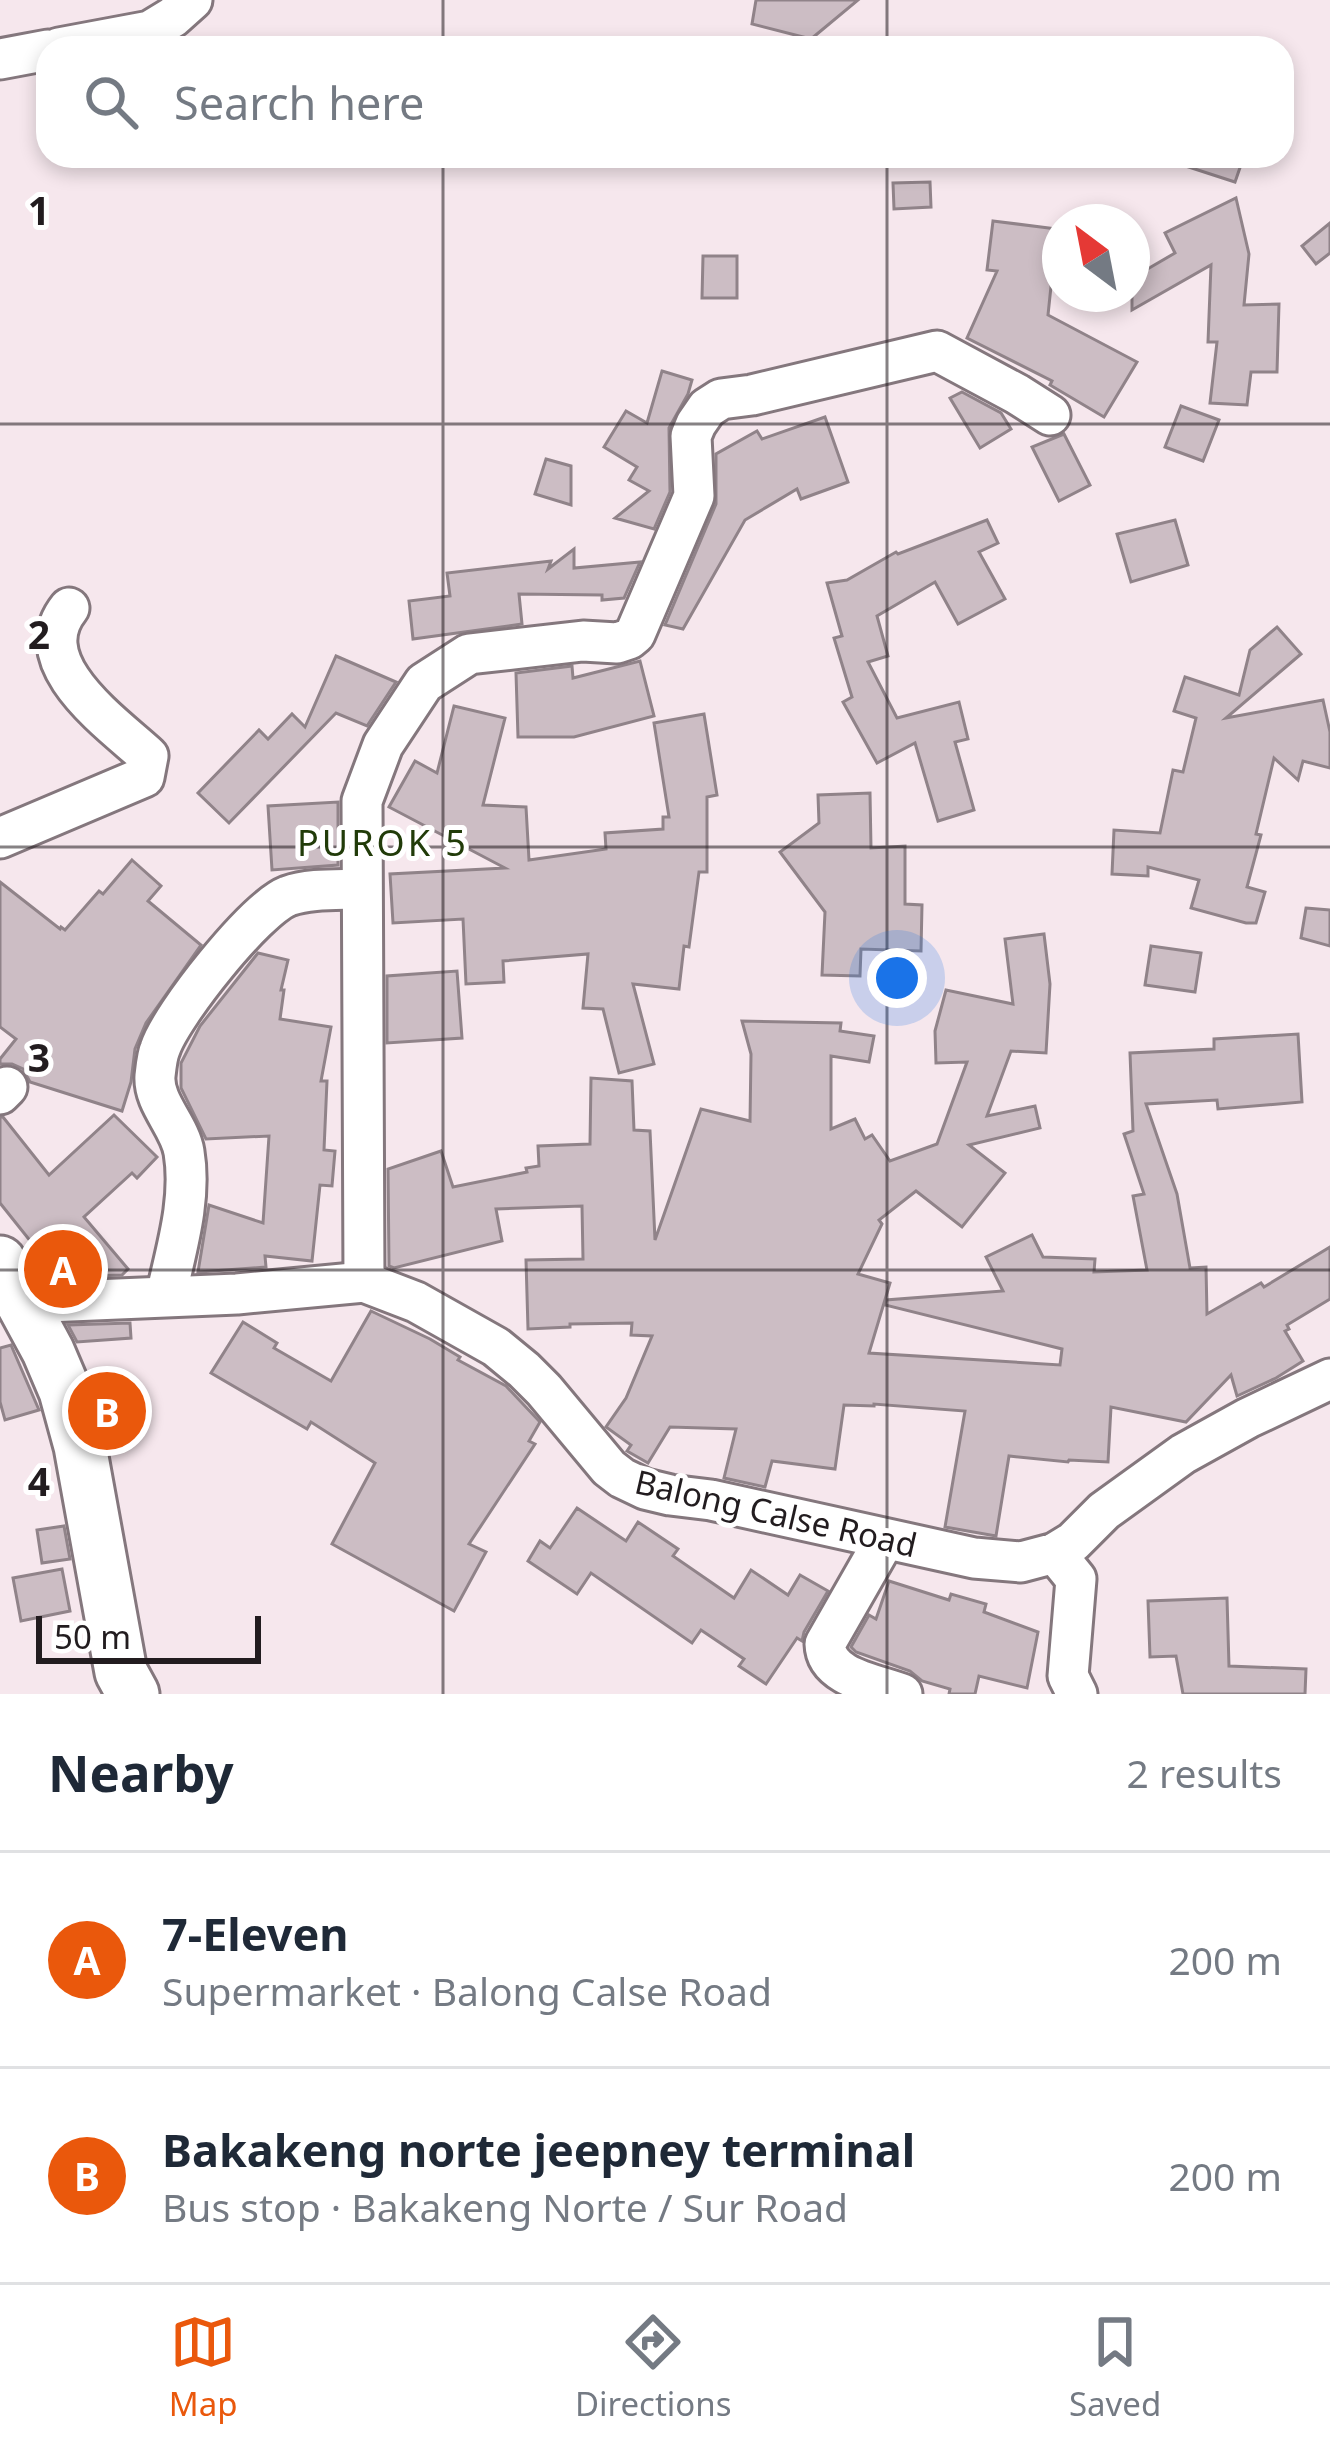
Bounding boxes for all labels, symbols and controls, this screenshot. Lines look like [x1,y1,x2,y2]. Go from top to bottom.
search box [36,36,1294,168]
icon: search [78,69,144,135]
text: Search here [174,72,424,133]
text: 1 [28,183,50,236]
north arrow [1042,204,1150,312]
text: 2 [28,607,50,660]
district label: PUROK 5 [297,818,469,867]
your location [867,948,927,1008]
text: 3 [28,1030,50,1083]
pin: A [24,1224,102,1314]
pin: B [68,1366,146,1456]
text: 4 [28,1454,50,1507]
street label: Balong Calse Road [631,1459,921,1567]
scale bar [36,1610,261,1663]
text: 50 m [54,1614,131,1659]
text: Nearby [48,1737,234,1807]
text: 2 results [1127,1746,1282,1799]
text: 7-Eleven [162,1903,349,1964]
text: A [74,1933,101,1986]
text: 200 m [1168,1933,1282,1986]
text: Supermarket · Balong Calse Road [162,1964,772,2017]
text: Bakakeng norte jeepney terminal [162,2119,915,2180]
text: B [74,2149,100,2202]
text: 200 m [1168,2149,1282,2202]
text: Bus stop · Bakakeng Norte / Sur Road [162,2180,848,2233]
tab: Map [169,2309,237,2426]
tab: Directions [575,2309,732,2426]
tab: Saved [1069,2309,1161,2426]

